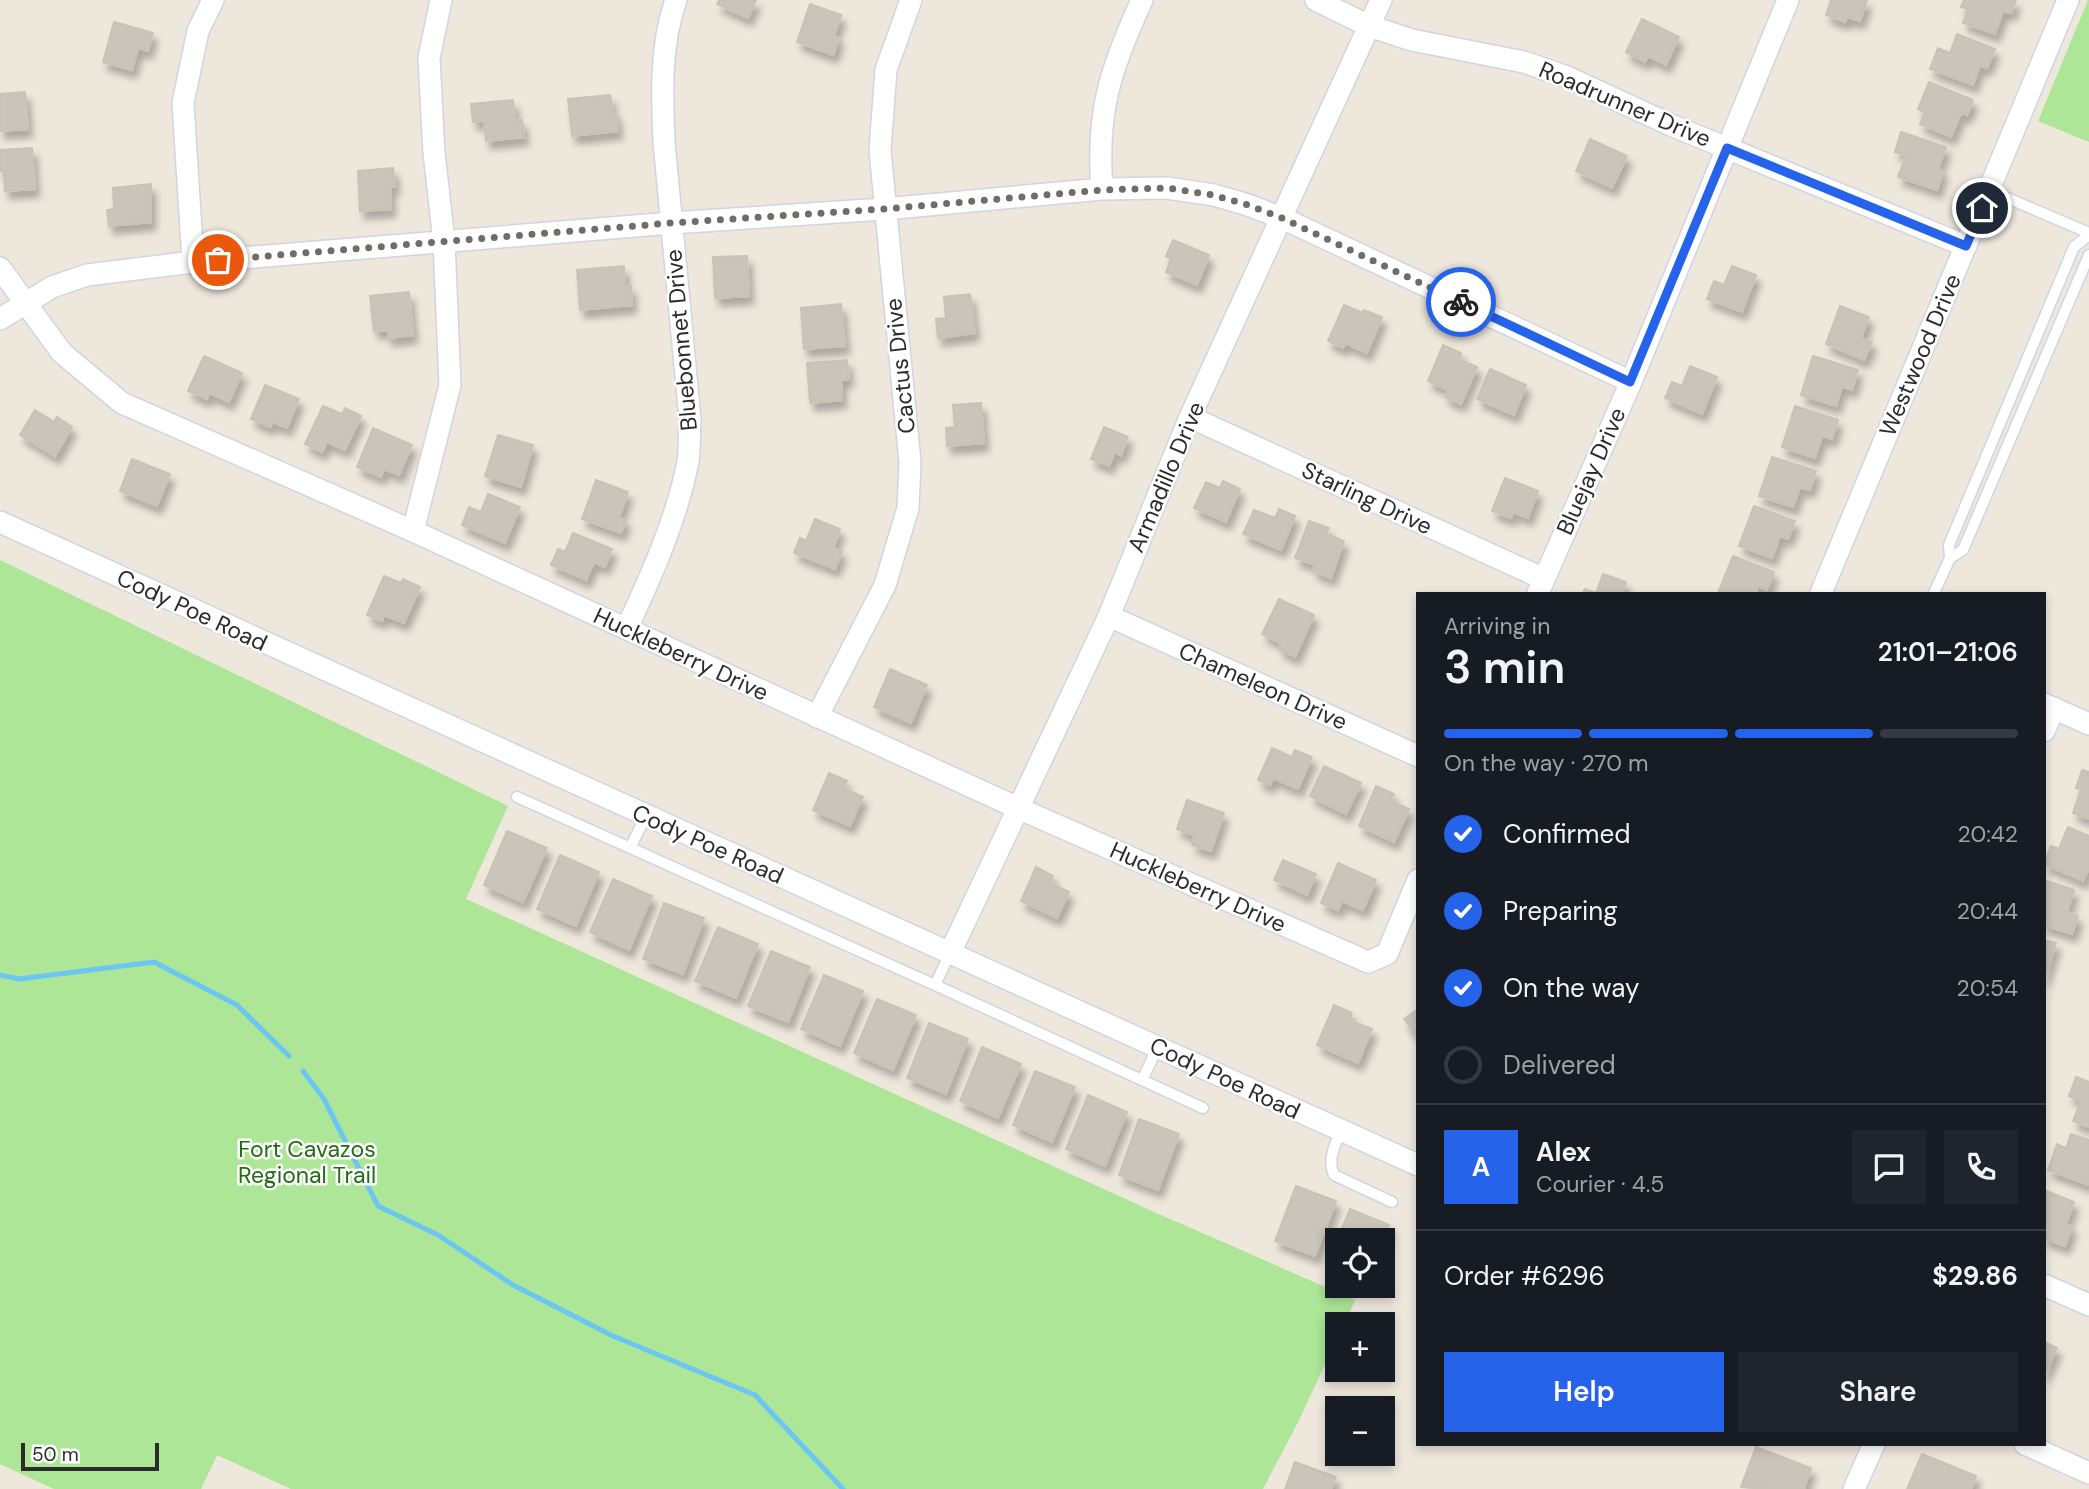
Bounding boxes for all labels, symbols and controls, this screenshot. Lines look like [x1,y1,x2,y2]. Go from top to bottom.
street label: Roadrunner Drive [1535,54,1715,154]
pin [1952,178,2012,238]
icon: home [1963,189,2001,227]
pin [188,230,248,290]
icon: bag [199,241,237,279]
street label: Bluebonnet Drive [658,248,704,432]
courier [1426,267,1496,337]
street label: Westwood Drive [1872,269,1968,441]
icon: bike [1442,283,1480,321]
street label: Cactus Drive [878,297,922,435]
street label: Armadillo Drive [1121,397,1211,557]
street label: Bluejay Drive [1550,403,1632,539]
street label: Starling Drive [1297,455,1437,541]
street label: Cody Poe Road [112,562,272,658]
street label: Huckleberry Drive [589,600,773,708]
text: Arriving in [1444,611,1550,641]
street label: Chameleon Drive [1174,635,1352,737]
text: 21:01–21:06 [1878,635,2018,669]
text: 3 min [1444,637,1565,697]
text: On the way · 270 m [1444,748,1649,778]
street label: Cody Poe Road [628,797,788,891]
icon: check [1444,815,1482,853]
text: Confirmed [1503,817,1630,851]
text: 20:42 [1957,819,2018,849]
street label: Huckleberry Drive [1105,835,1291,939]
icon: check [1444,892,1482,930]
text: Preparing [1503,894,1618,928]
text: 20:44 [1957,896,2018,926]
icon: check [1444,969,1482,1007]
text: On the way [1503,971,1639,1005]
text: 20:54 [1957,973,2018,1003]
street label: Cody Poe Road [1145,1030,1305,1126]
text: Delivered [1503,1048,1616,1082]
button: chat [1852,1130,1926,1204]
button: phone [1944,1130,2018,1204]
park label: Fort Cavazos Regional Trail [238,1134,376,1190]
text: Alex [1536,1135,1591,1169]
text: A [1472,1150,1490,1184]
text: Courier · 4.5 [1536,1169,1664,1199]
map controls [1325,1228,1395,1466]
button: locate [1325,1228,1395,1298]
text: Order #6296 [1444,1259,1605,1293]
text: $29.86 [1932,1259,2018,1293]
button: + [1325,1312,1395,1382]
button: Help [1444,1352,1724,1432]
button: Share [1738,1352,2018,1432]
button: − [1325,1396,1395,1466]
scale bar [21,1440,159,1472]
text: 50 m [32,1442,79,1467]

